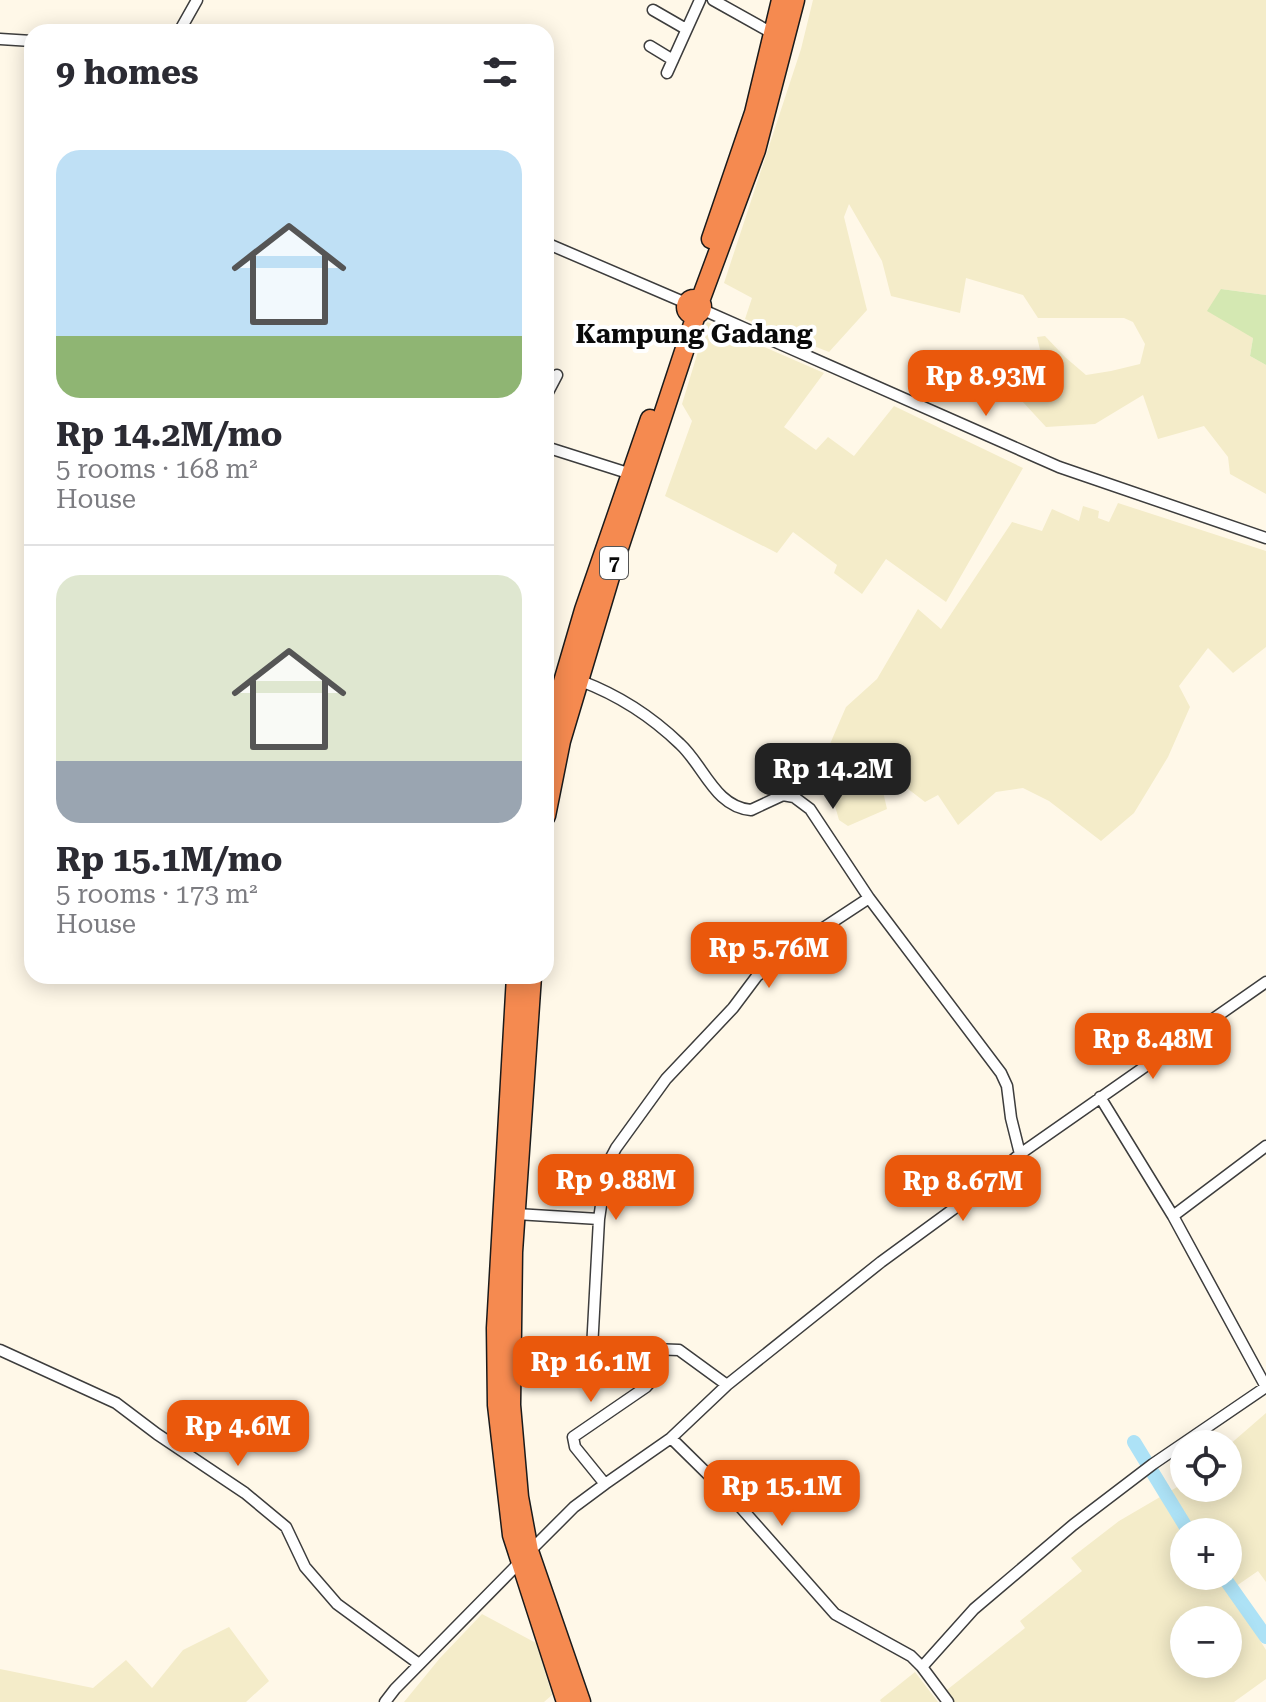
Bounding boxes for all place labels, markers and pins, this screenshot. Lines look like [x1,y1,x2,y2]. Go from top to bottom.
pin: Rp 8.93M [903,350,1069,418]
pin: Rp 14.2M [750,743,916,811]
pin: Rp 5.76M [686,922,852,990]
pin: Rp 8.48M [1070,1013,1236,1081]
pin: Rp 9.88M [533,1154,699,1222]
pin: Rp 8.67M [880,1155,1046,1223]
pin: Rp 16.1M [508,1336,674,1404]
pin: Rp 4.6M [164,1400,312,1468]
pin: Rp 15.1M [699,1460,865,1528]

